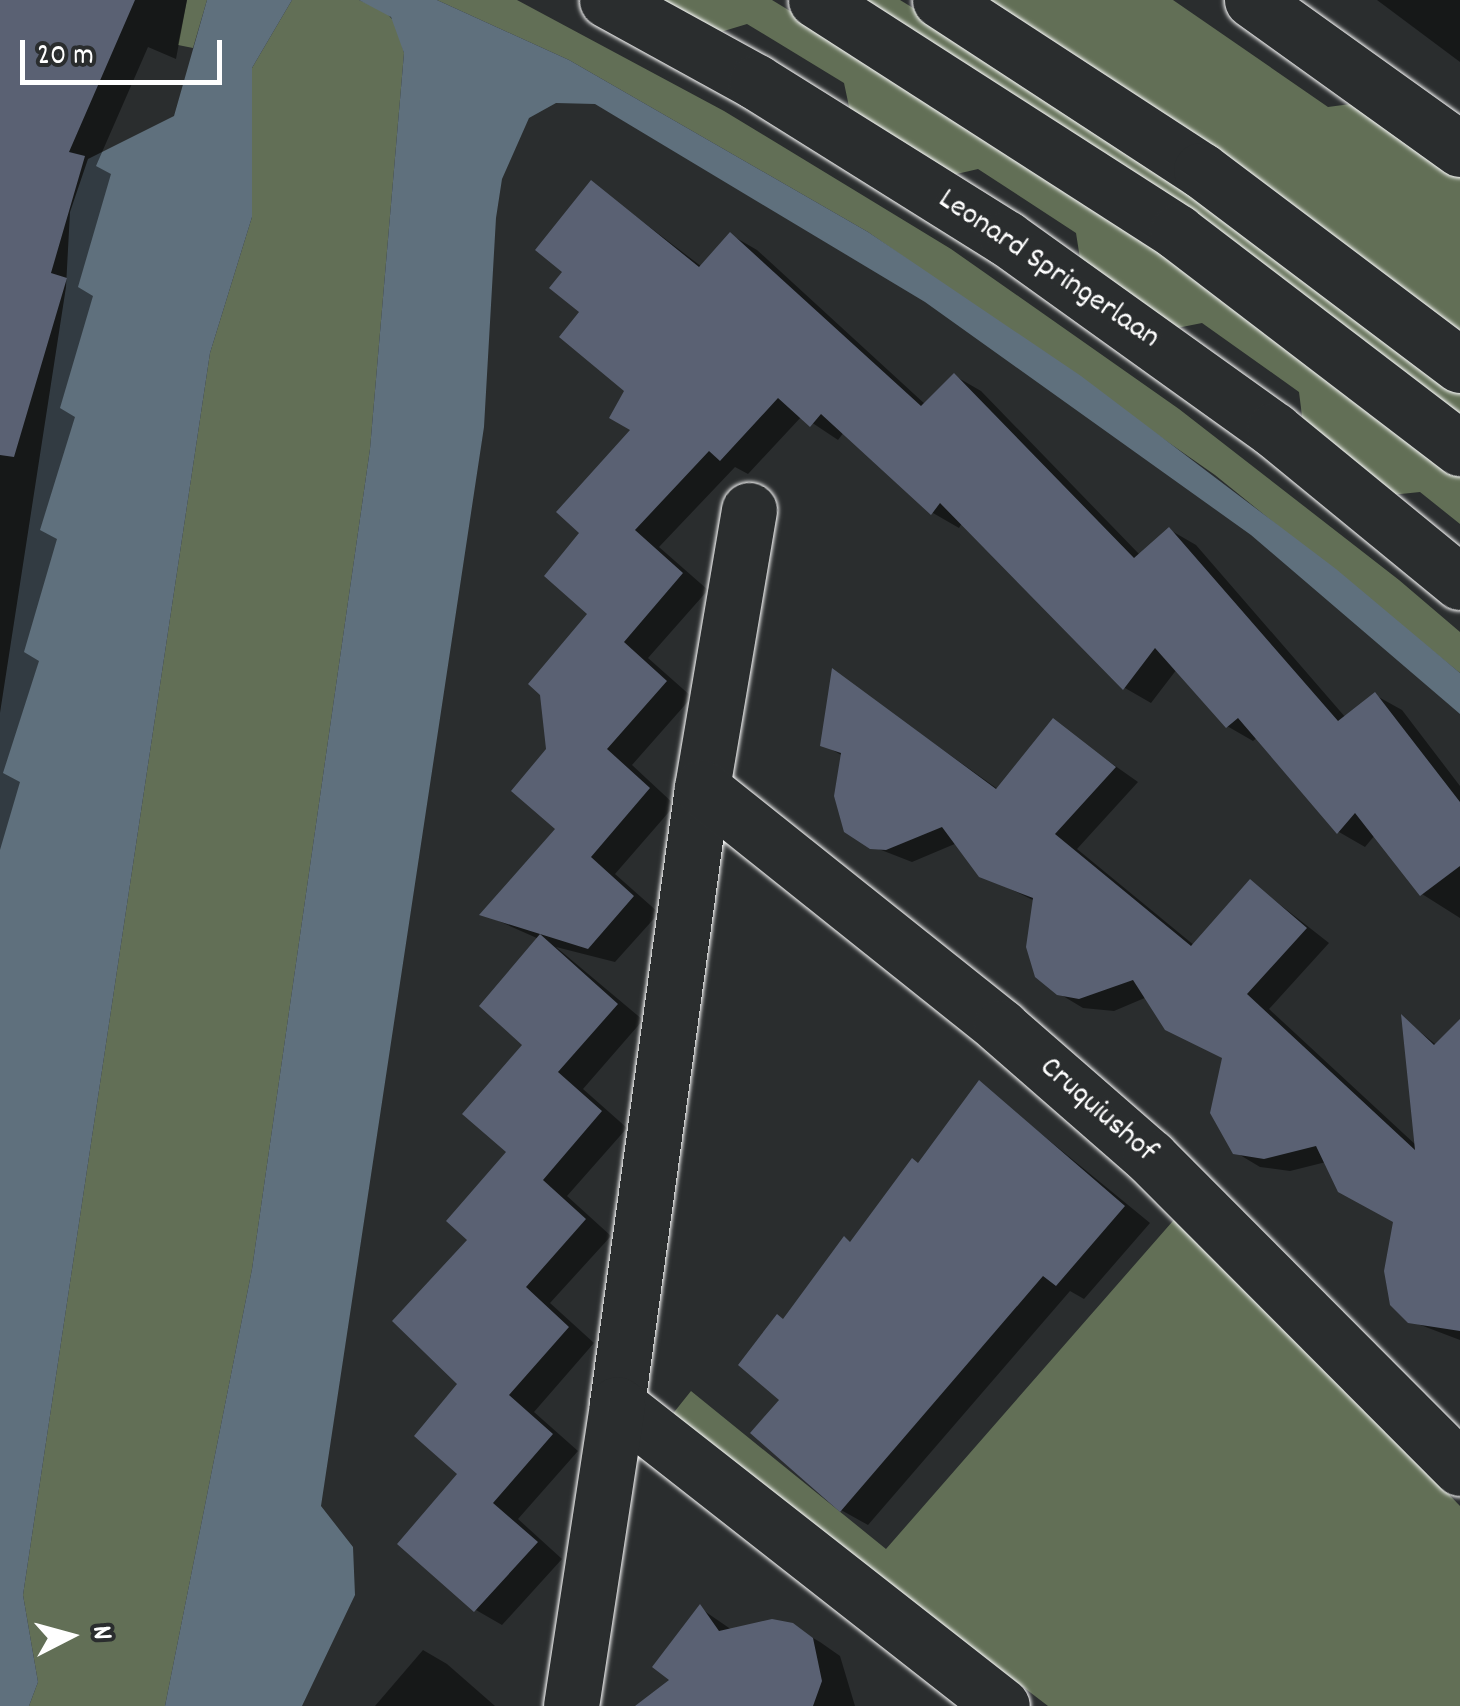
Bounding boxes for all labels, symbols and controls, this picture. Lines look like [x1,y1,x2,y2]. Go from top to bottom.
scale bar [25,20,228,82]
text: 20 m [37,36,94,79]
street label: Leonard Springerlaan [930,182,1166,358]
street label: Cruquiushof [1031,1050,1163,1172]
north arrow [20,1586,120,1686]
text: N [79,1624,120,1642]

